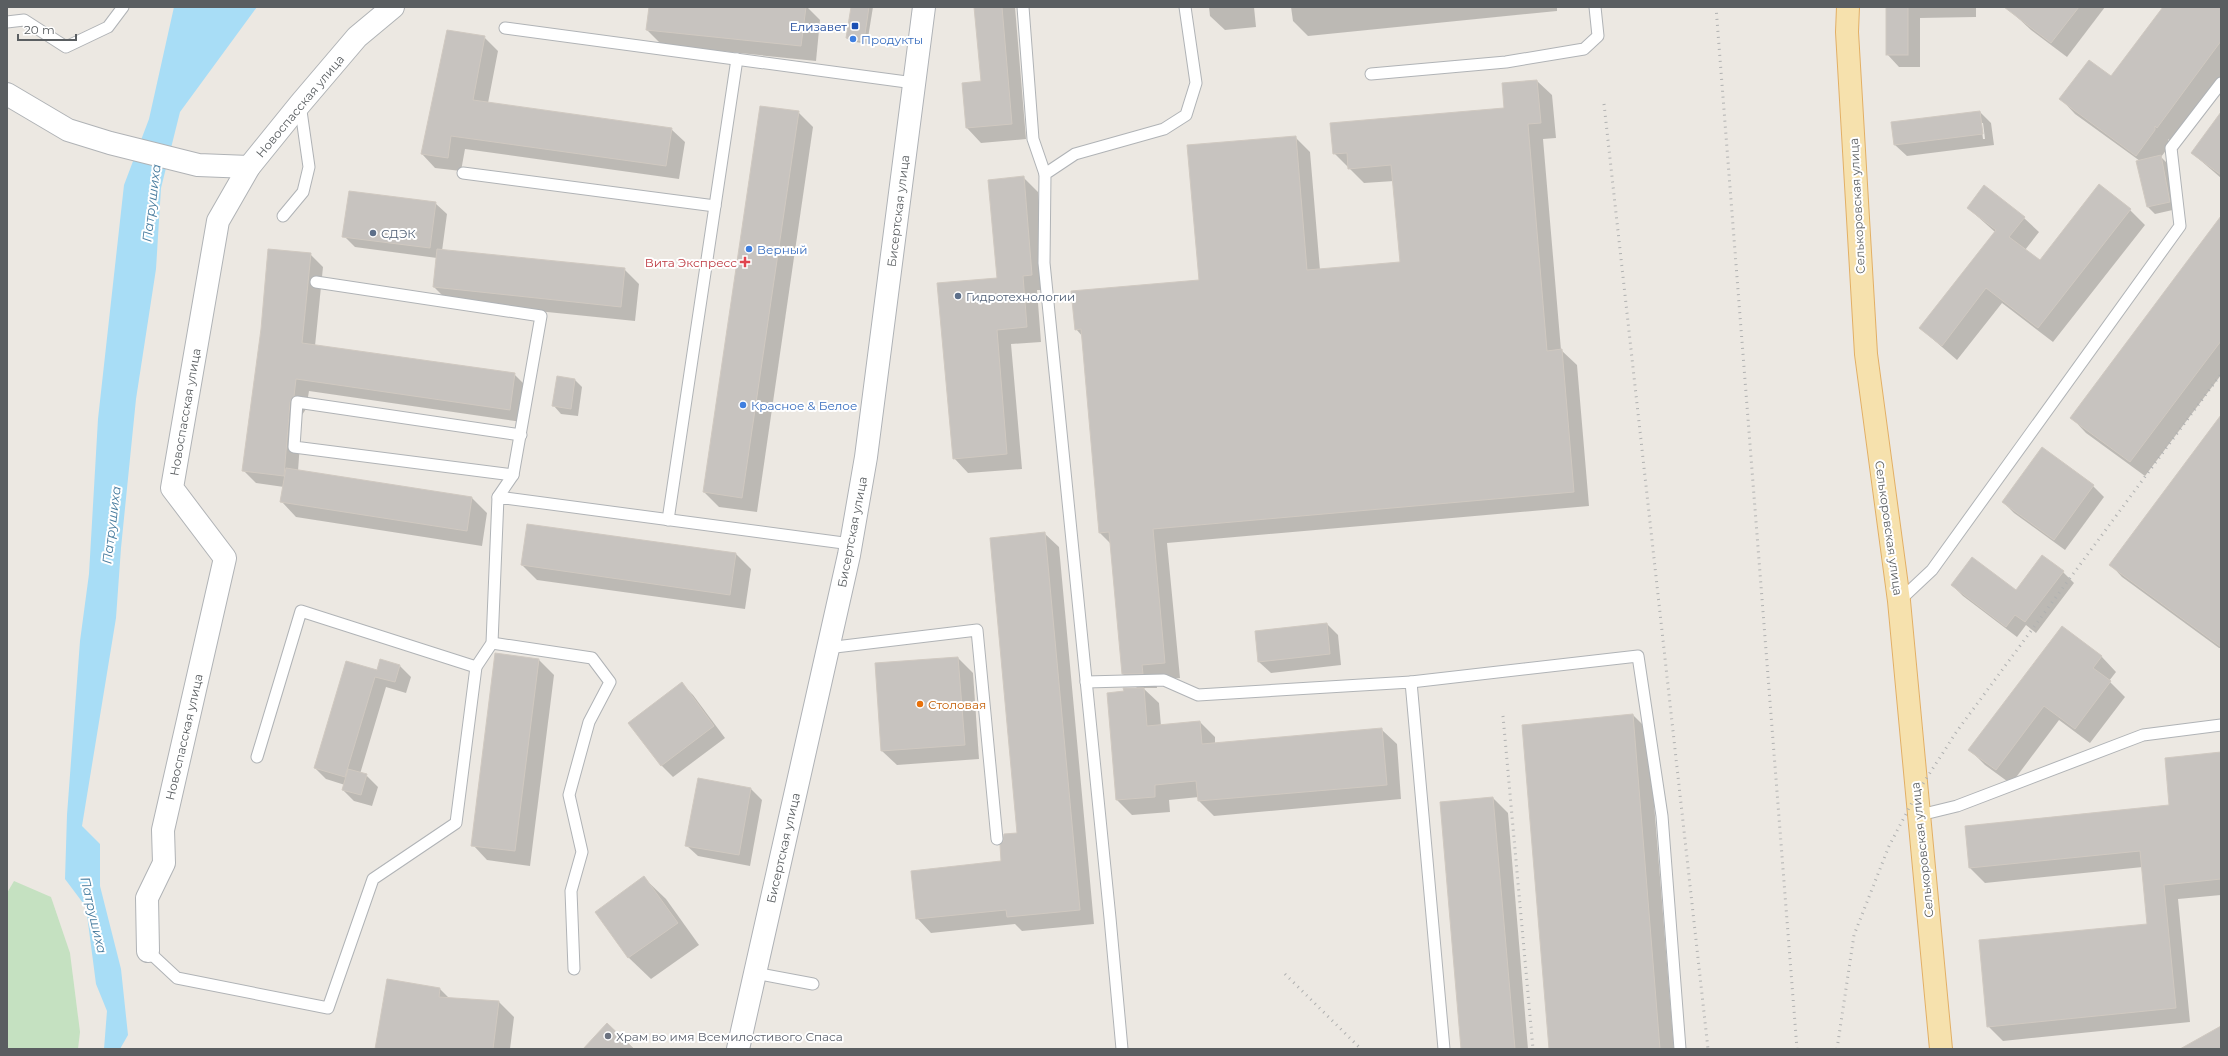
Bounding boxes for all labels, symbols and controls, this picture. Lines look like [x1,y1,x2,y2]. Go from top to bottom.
scale bar [18,16,76,42]
place label: Елизавет [790,19,847,34]
marker: Елизавет [850,21,860,31]
text: 20 m [24,22,55,37]
place label: Продукты [861,32,923,47]
marker: Продукты [848,34,858,44]
street label: Новоспасская улица [253,52,347,160]
street label: Селькоровская улица [1846,138,1868,274]
street label: Бисертская улица [884,154,912,268]
water label: Патрушиха [138,163,164,243]
place label: СДЭК [381,226,416,241]
marker: СДЭК [368,228,378,238]
place label: Верный [757,242,807,257]
marker: Верный [744,244,754,254]
place label: Вита Экспресс [645,255,737,270]
marker: Вита Экспресс [740,257,750,267]
place label: Гидротехнологии [966,289,1075,304]
marker: Гидротехнологии [953,291,963,301]
street label: Новоспасская улица [166,347,204,477]
place label: Красное & Белое [751,398,857,413]
marker: Красное & Белое [738,400,748,410]
street label: Селькоровская улица [1872,460,1906,596]
street label: Бисертская улица [834,475,870,589]
water label: Патрушиха [98,485,124,565]
street label: Новоспасская улица [162,672,206,802]
place label: Столовая [928,697,986,712]
marker: Столовая [915,699,925,709]
street label: Селькоровская улица [1907,782,1937,918]
street label: Бисертская улица [763,791,803,905]
water label: Патрушиха [77,875,111,955]
place label: Храм во имя Всемилостивого Спаса [616,1029,843,1044]
marker: Храм во имя Всемилостивого Спаса [603,1031,613,1041]

